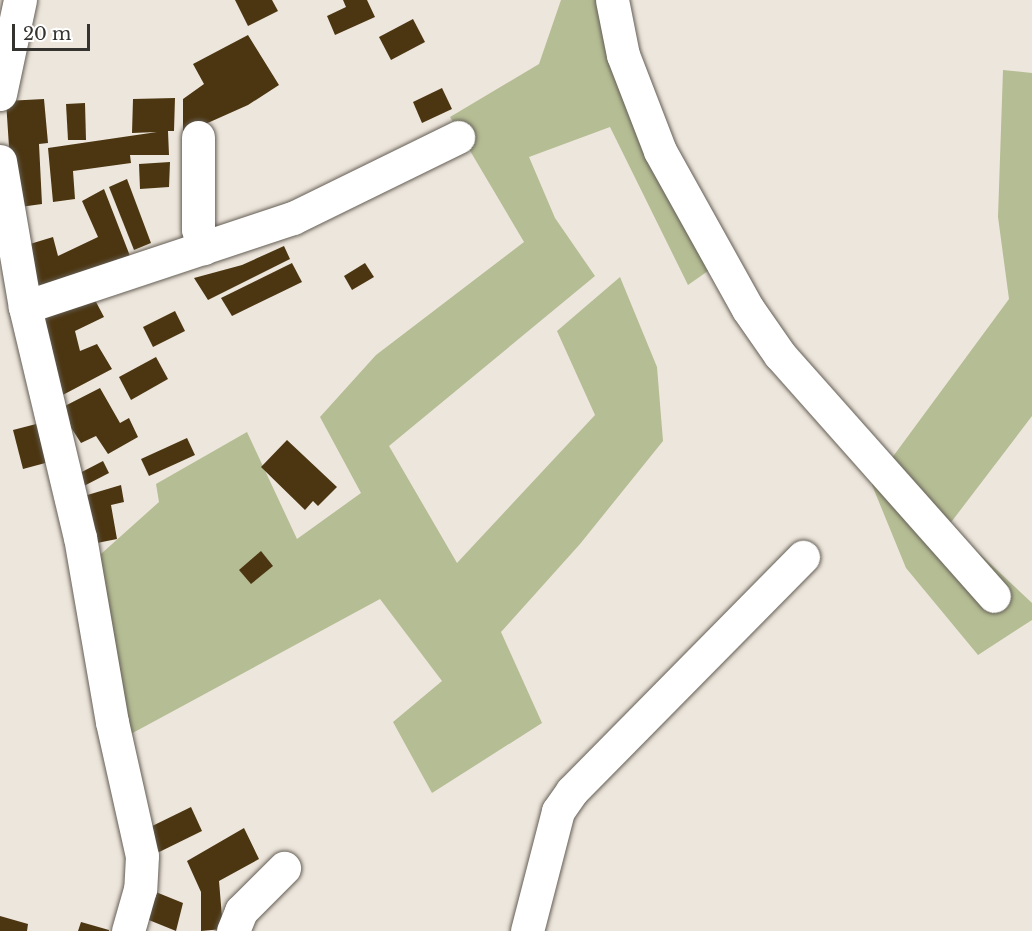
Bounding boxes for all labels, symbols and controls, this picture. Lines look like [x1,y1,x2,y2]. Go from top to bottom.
scale bar [15,12,93,50]
text: 20 m [23,23,71,45]

